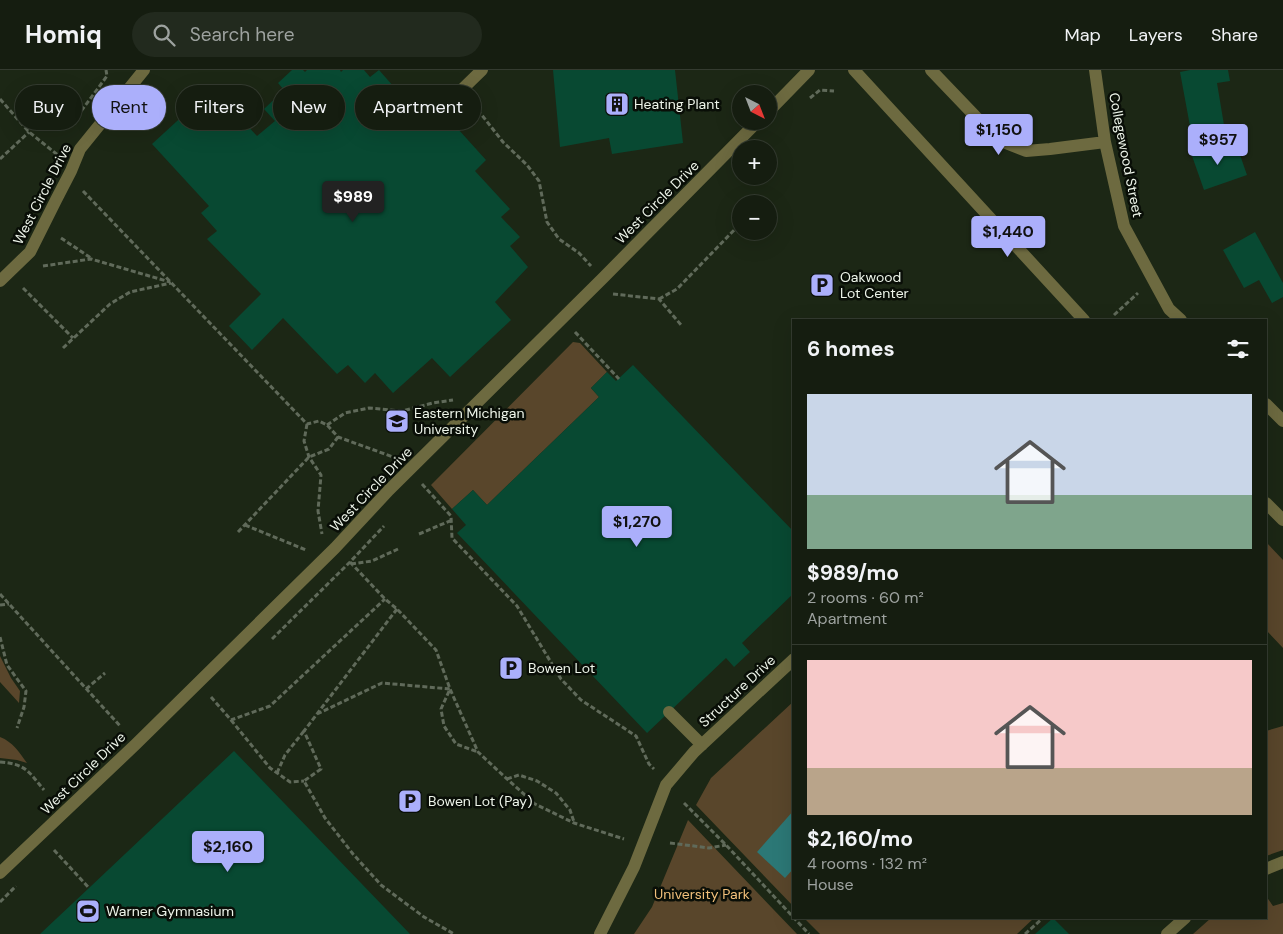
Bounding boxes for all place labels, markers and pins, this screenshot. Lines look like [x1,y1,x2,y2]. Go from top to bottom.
building icon: Heating Plant [604,91,630,117]
place label: Heating Plant [634,95,720,113]
pin: $1,150 [958,114,1040,156]
pin: $957 [1188,124,1248,166]
pin: $989 [323,180,383,223]
pin: $1,440 [967,216,1049,258]
place label: Oakwood Lot Center [840,268,909,302]
parking icon: Oakwood Lot Center [809,272,835,298]
place label: Eastern Michigan University [414,404,524,438]
school or university icon: Eastern Michigan University [384,408,410,434]
pin: $1,270 [596,506,678,548]
parking icon: Bowen Lot [498,655,524,681]
place label: Bowen Lot [528,659,595,677]
parking icon: Bowen Lot (Pay) [397,788,423,814]
place label: Bowen Lot (Pay) [428,792,532,810]
pin: $2,160 [187,830,269,873]
sports icon: Warner Gymnasium [75,898,101,924]
place label: Warner Gymnasium [106,902,234,920]

